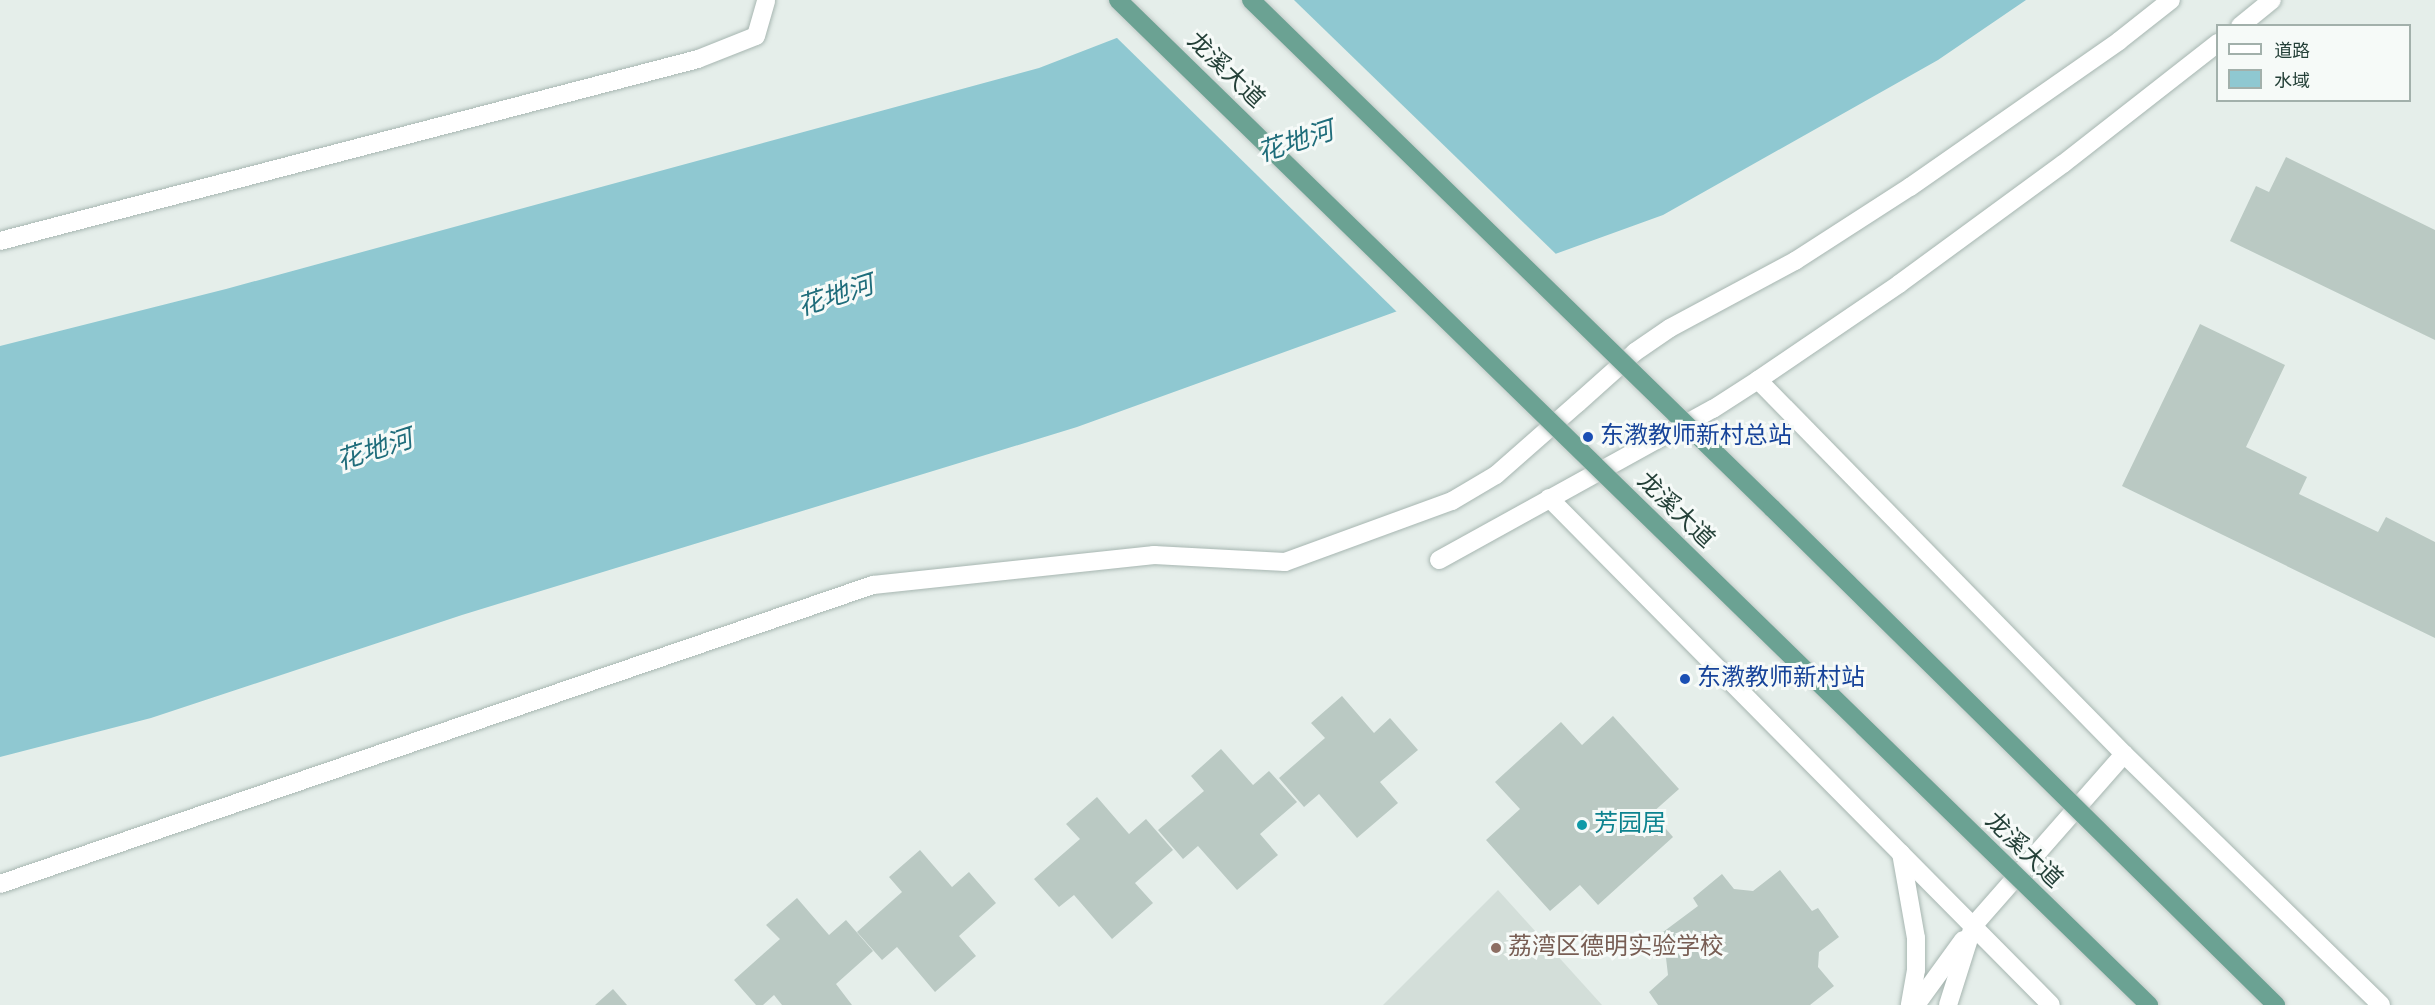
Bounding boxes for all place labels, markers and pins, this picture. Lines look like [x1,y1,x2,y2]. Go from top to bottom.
place label: 东漖教师新村总站 [1600,423,1792,451]
marker: 东漖教师新村总站 [1581,430,1595,444]
place label: 东漖教师新村站 [1697,665,1865,693]
marker: 东漖教师新村站 [1678,672,1692,686]
place label: 芳园居 [1594,811,1666,839]
marker: 芳园居 [1575,818,1589,832]
place label: 荔湾区德明实验学校 [1508,934,1724,962]
marker: 荔湾区德明实验学校 [1489,941,1503,955]

